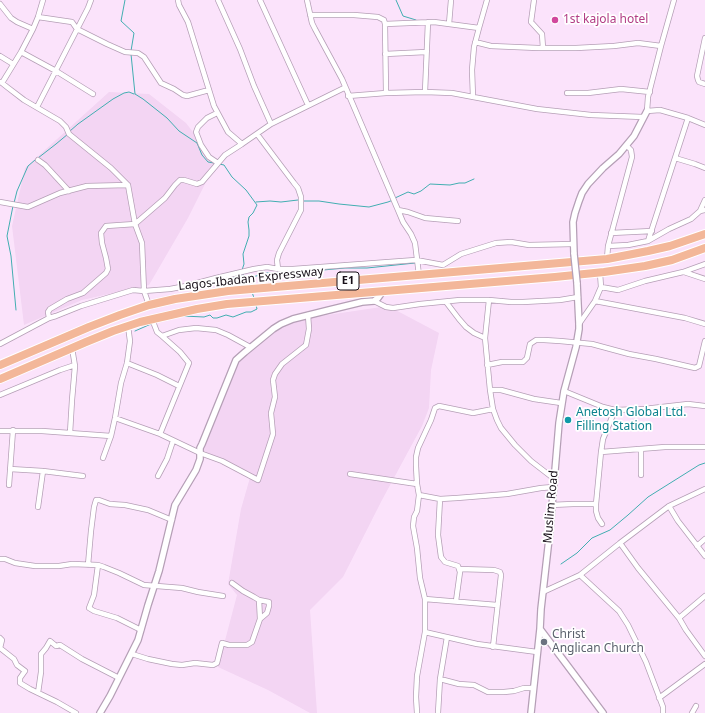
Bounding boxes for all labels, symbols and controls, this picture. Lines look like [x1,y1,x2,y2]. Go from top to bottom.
place label: 1st kajola hotel [563,13,648,27]
marker: 1st kajola hotel [550,15,560,25]
street label: Lagos-Ibadan Expressway [178,264,324,294]
road number: E1 [337,272,359,290]
place label: Anetosh Global Ltd. Filling Station [576,406,686,434]
marker: Anetosh Global Ltd. Filling Station [563,415,573,425]
street label: Muslim Road [541,470,561,544]
place label: Christ Anglican Church [552,628,644,656]
marker: Christ Anglican Church [539,637,549,647]

